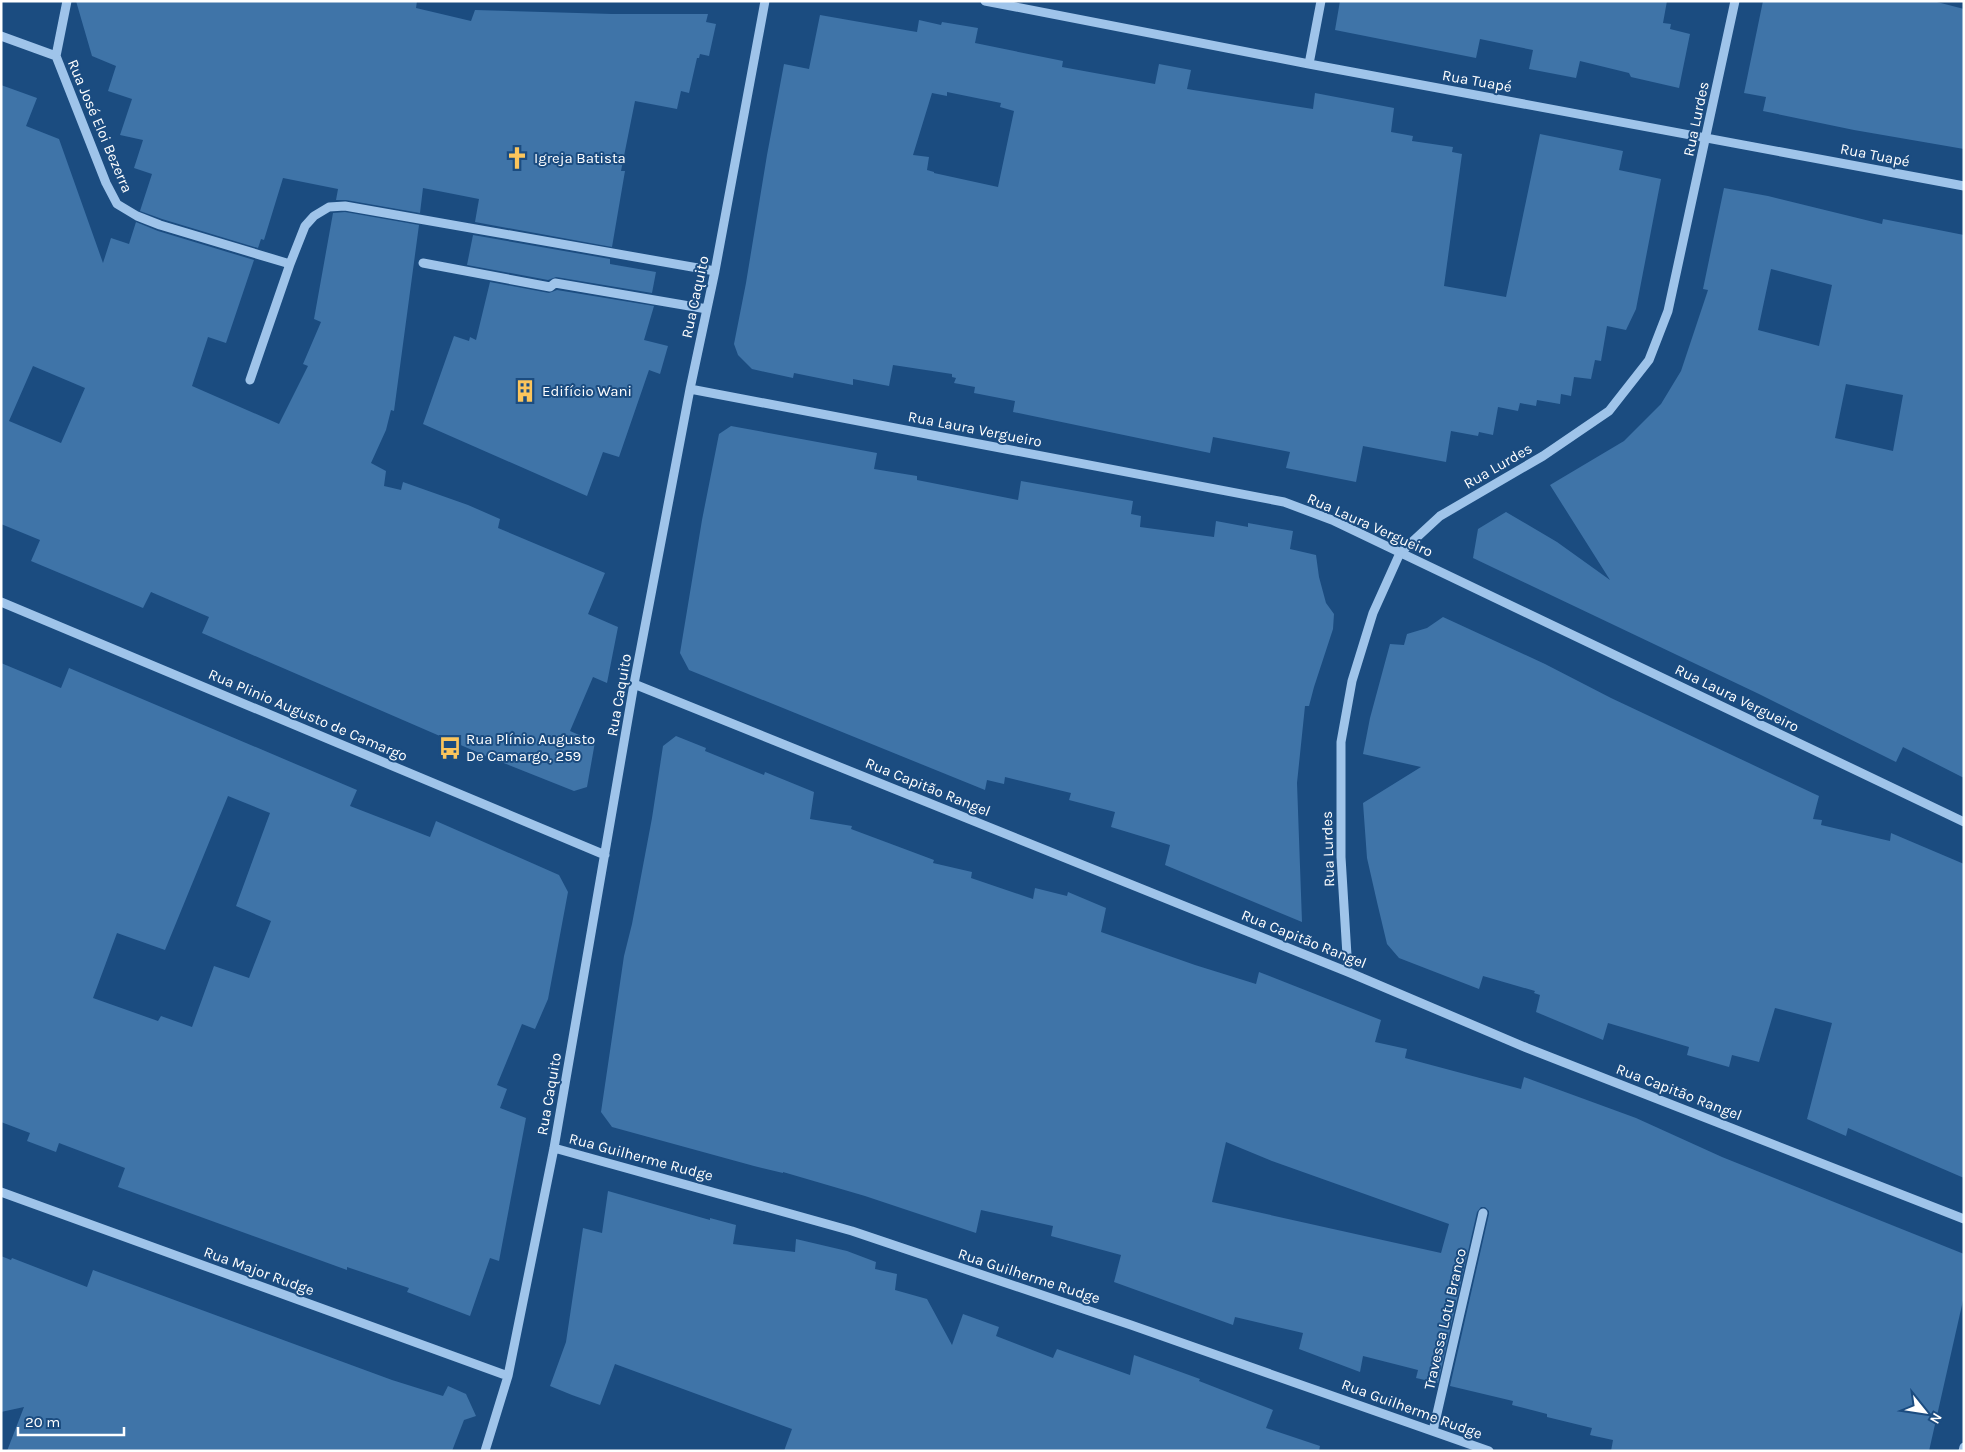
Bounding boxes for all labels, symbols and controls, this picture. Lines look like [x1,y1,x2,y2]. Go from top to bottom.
street label: Rua José Eloi Bezerra [64,57,136,195]
street label: Rua Tuapé [1441,66,1513,96]
street label: Rua Lurdes [1679,80,1713,158]
street label: Rua Tuapé [1839,139,1911,171]
church icon: Igreja Batista [504,145,530,171]
place label: Igreja Batista [534,149,626,167]
street label: Rua Caquito [677,254,713,340]
building icon: Edifício Wani [512,378,538,404]
place label: Edifício Wani [542,382,632,400]
street label: Rua Laura Vergueiro [907,407,1043,451]
street label: Rua Lurdes [1461,439,1535,493]
street label: Rua Laura Vergueiro [1304,489,1436,561]
street label: Rua Caquito [603,652,635,738]
street label: Rua Laura Vergueiro [1672,660,1802,736]
street label: Rua Plinio Augusto de Camargo [206,665,410,765]
place label: Rua Plínio Augusto De Camargo, 259 [466,730,595,765]
bus stop icon: Rua Plínio Augusto De Camargo, 259 [437,735,463,761]
street label: Rua Capitão Rangel [863,754,993,820]
street label: Rua Lurdes [1318,811,1338,887]
street label: Rua Capitão Rangel [1239,906,1369,972]
street label: Rua Caquito [533,1051,565,1137]
street label: Rua Capitão Rangel [1614,1060,1744,1124]
street label: Rua Guilherme Rudge [567,1129,715,1185]
street label: Rua Major Rudge [201,1243,317,1299]
street label: Rua Guilherme Rudge [956,1245,1102,1307]
street label: Travessa Lotu Branco [1420,1247,1470,1391]
street label: Rua Guilherme Rudge [1339,1375,1485,1443]
north arrow [1900,1387,1950,1437]
scale bar [18,1404,124,1436]
text: N [1926,1410,1946,1427]
text: 20 m [25,1413,60,1431]

